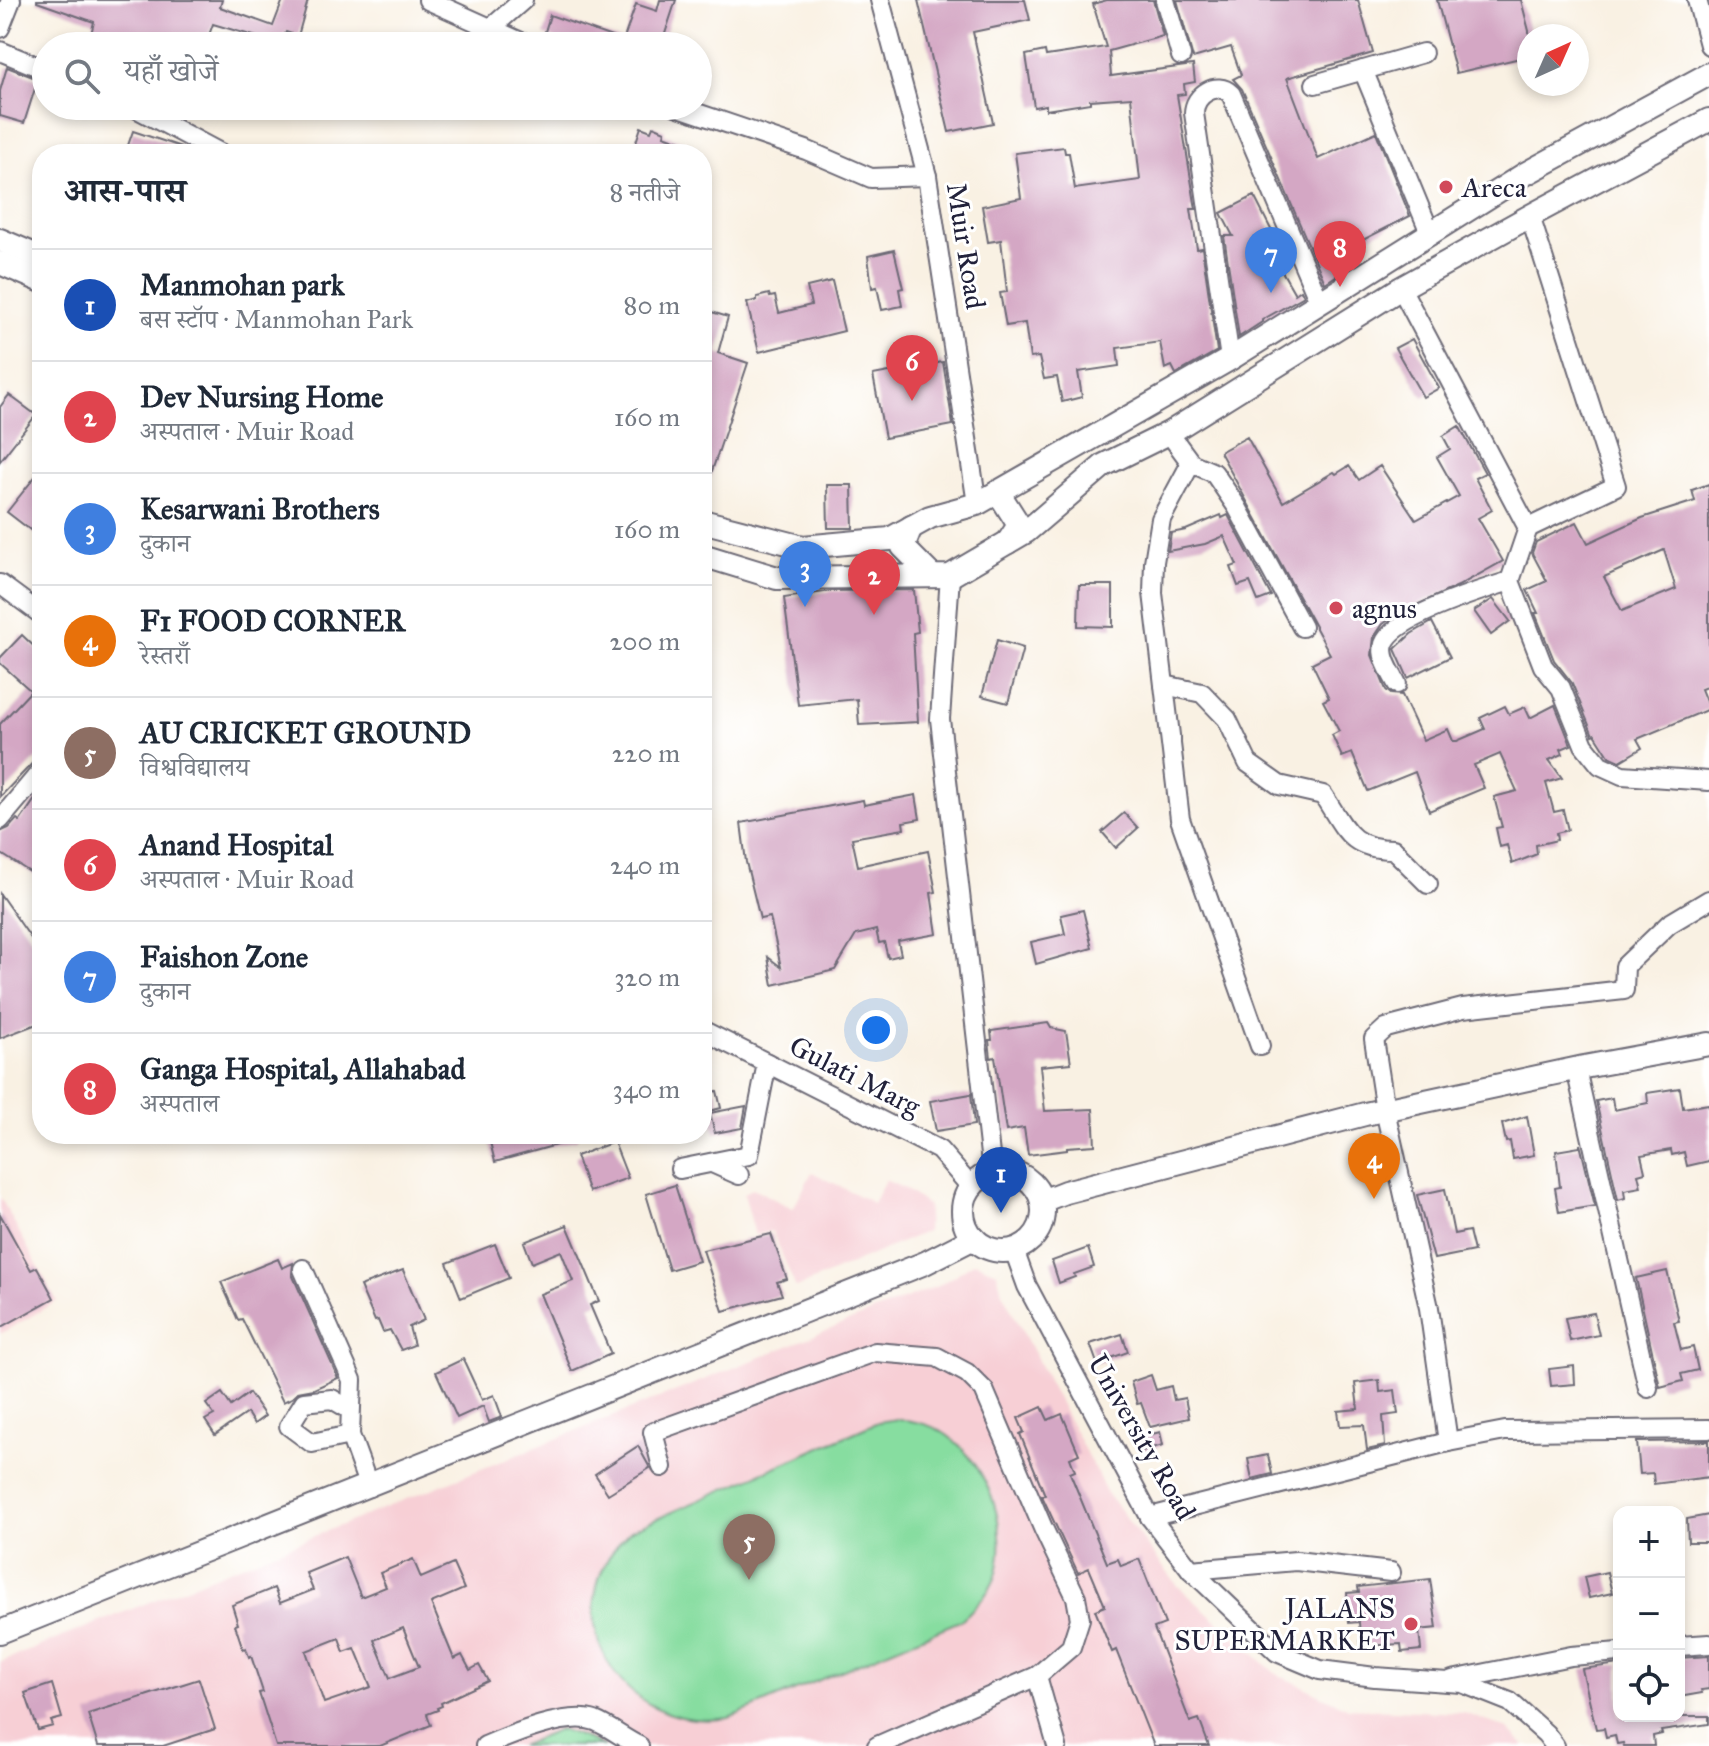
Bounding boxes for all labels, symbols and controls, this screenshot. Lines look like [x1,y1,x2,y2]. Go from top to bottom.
north arrow [1517,24,1589,96]
search box [32,32,712,120]
text: यहाँ खोजें [124,53,218,89]
icon: search [60,54,104,98]
text: आस-पास [64,170,186,211]
place label: Areca [1461,170,1527,205]
text: 8 नतीजे [609,176,680,208]
marker: Areca [1437,178,1455,196]
street label: Muir Road [939,180,993,312]
pin: 8 [1314,221,1366,287]
pin: 7 [1245,227,1297,293]
text: Manmohan park [140,267,345,303]
text: 1 [85,289,95,321]
text: 80 m [624,289,680,321]
text: बस स्टॉप · Manmohan Park [140,303,413,335]
pin: 6 [886,335,938,401]
text: Dev Nursing Home [140,379,384,415]
text: 2 [84,401,96,433]
text: 160 m [614,401,680,433]
text: अस्पताल · Muir Road [140,415,354,447]
text: Kesarwani Brothers [140,491,380,527]
text: 3 [85,513,95,545]
text: 160 m [614,513,680,545]
text: दुकान [140,527,190,559]
pin: 3 [779,541,831,607]
pin: 2 [848,549,900,615]
place label: agnus [1352,591,1417,626]
marker: agnus [1327,599,1345,617]
text: F1 FOOD CORNER [140,603,405,639]
text: 4 [83,625,97,657]
text: 200 m [609,625,680,657]
text: रेस्तराँ [140,639,190,671]
text: AU CRICKET GROUND [140,715,471,751]
text: 5 [84,737,96,769]
text: 220 m [612,737,680,769]
text: विश्वविद्यालय [140,751,249,783]
text: Anand Hospital [140,827,333,863]
text: 6 [83,849,97,881]
text: 240 m [610,849,680,881]
text: अस्पताल · Muir Road [140,863,354,895]
text: Faishon Zone [140,939,308,975]
text: 7 [83,961,97,993]
text: 320 m [614,961,680,993]
text: दुकान [140,975,190,1007]
your location [856,1010,896,1050]
street label: Gulati Marg [783,1028,927,1124]
text: Ganga Hospital, Allahabad [140,1051,465,1087]
text: 8 [83,1073,97,1105]
text: 340 m [613,1073,680,1105]
text: अस्पताल [140,1087,219,1119]
pin: 4 [1348,1133,1400,1199]
pin: 1 [975,1147,1027,1213]
street label: University Road [1080,1348,1204,1526]
map controls [1613,1506,1685,1722]
button: + [1613,1506,1685,1578]
pin: 5 [723,1514,775,1580]
button: − [1613,1578,1685,1650]
place label: JALANS SUPERMARKET [1174,1591,1395,1658]
marker: JALANS SUPERMARKET [1402,1615,1420,1633]
button: locate [1613,1650,1685,1722]

